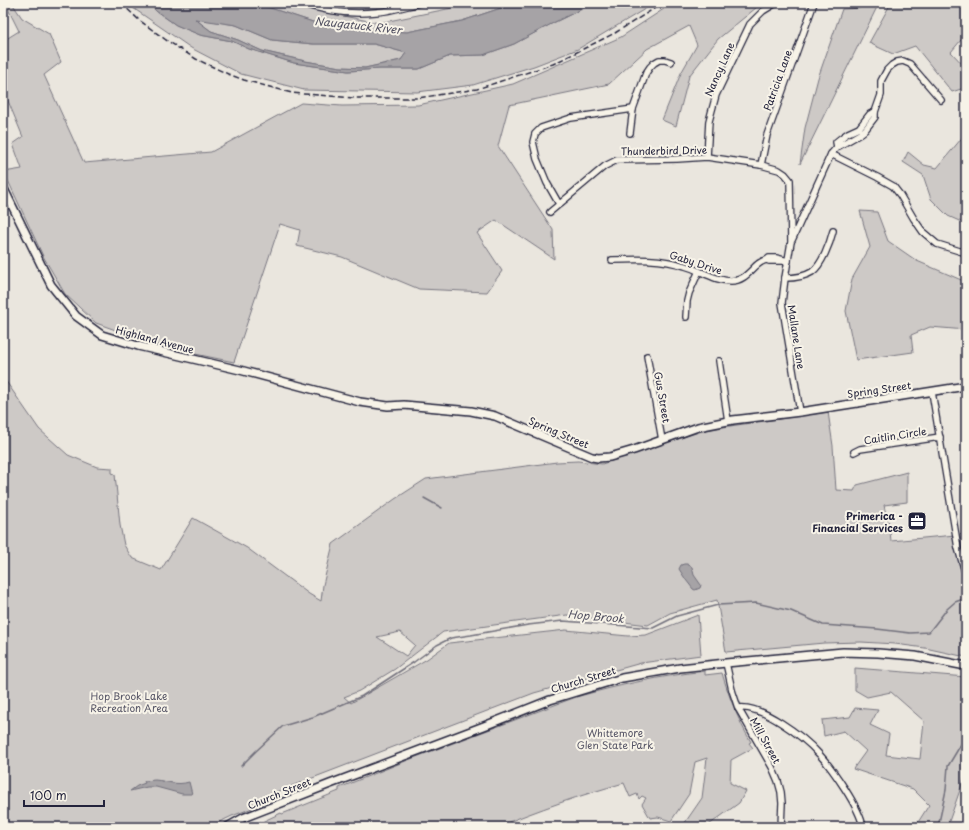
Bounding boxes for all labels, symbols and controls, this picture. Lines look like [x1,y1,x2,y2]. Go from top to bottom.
water label: Naugatuck River [314,12,404,38]
street label: Nancy Lane [700,39,738,98]
street label: Patricia Lane [759,47,795,113]
street label: Thunderbird Drive [621,142,708,158]
street label: Gaby Drive [668,246,724,278]
street label: Mallane Lane [785,304,810,371]
street label: Highland Avenue [114,321,196,357]
street label: Gus Street [651,370,675,424]
street label: Spring Street [846,377,912,401]
street label: Spring Street [526,413,592,451]
street label: Caitlin Circle [863,423,928,447]
place label: Primerica - Financial Services [812,508,903,535]
office icon: Primerica - Financial Services [906,510,928,532]
water label: Hop Brook [567,605,625,627]
street label: Church Street [549,662,617,696]
park label: Hop Brook Lake Recreation Area [90,688,169,715]
street label: Mill Street [747,714,785,766]
park label: Whittemore Glen State Park [577,725,653,752]
street label: Church Street [245,773,313,813]
scale bar [24,782,104,808]
text: 100 m [30,786,67,804]

